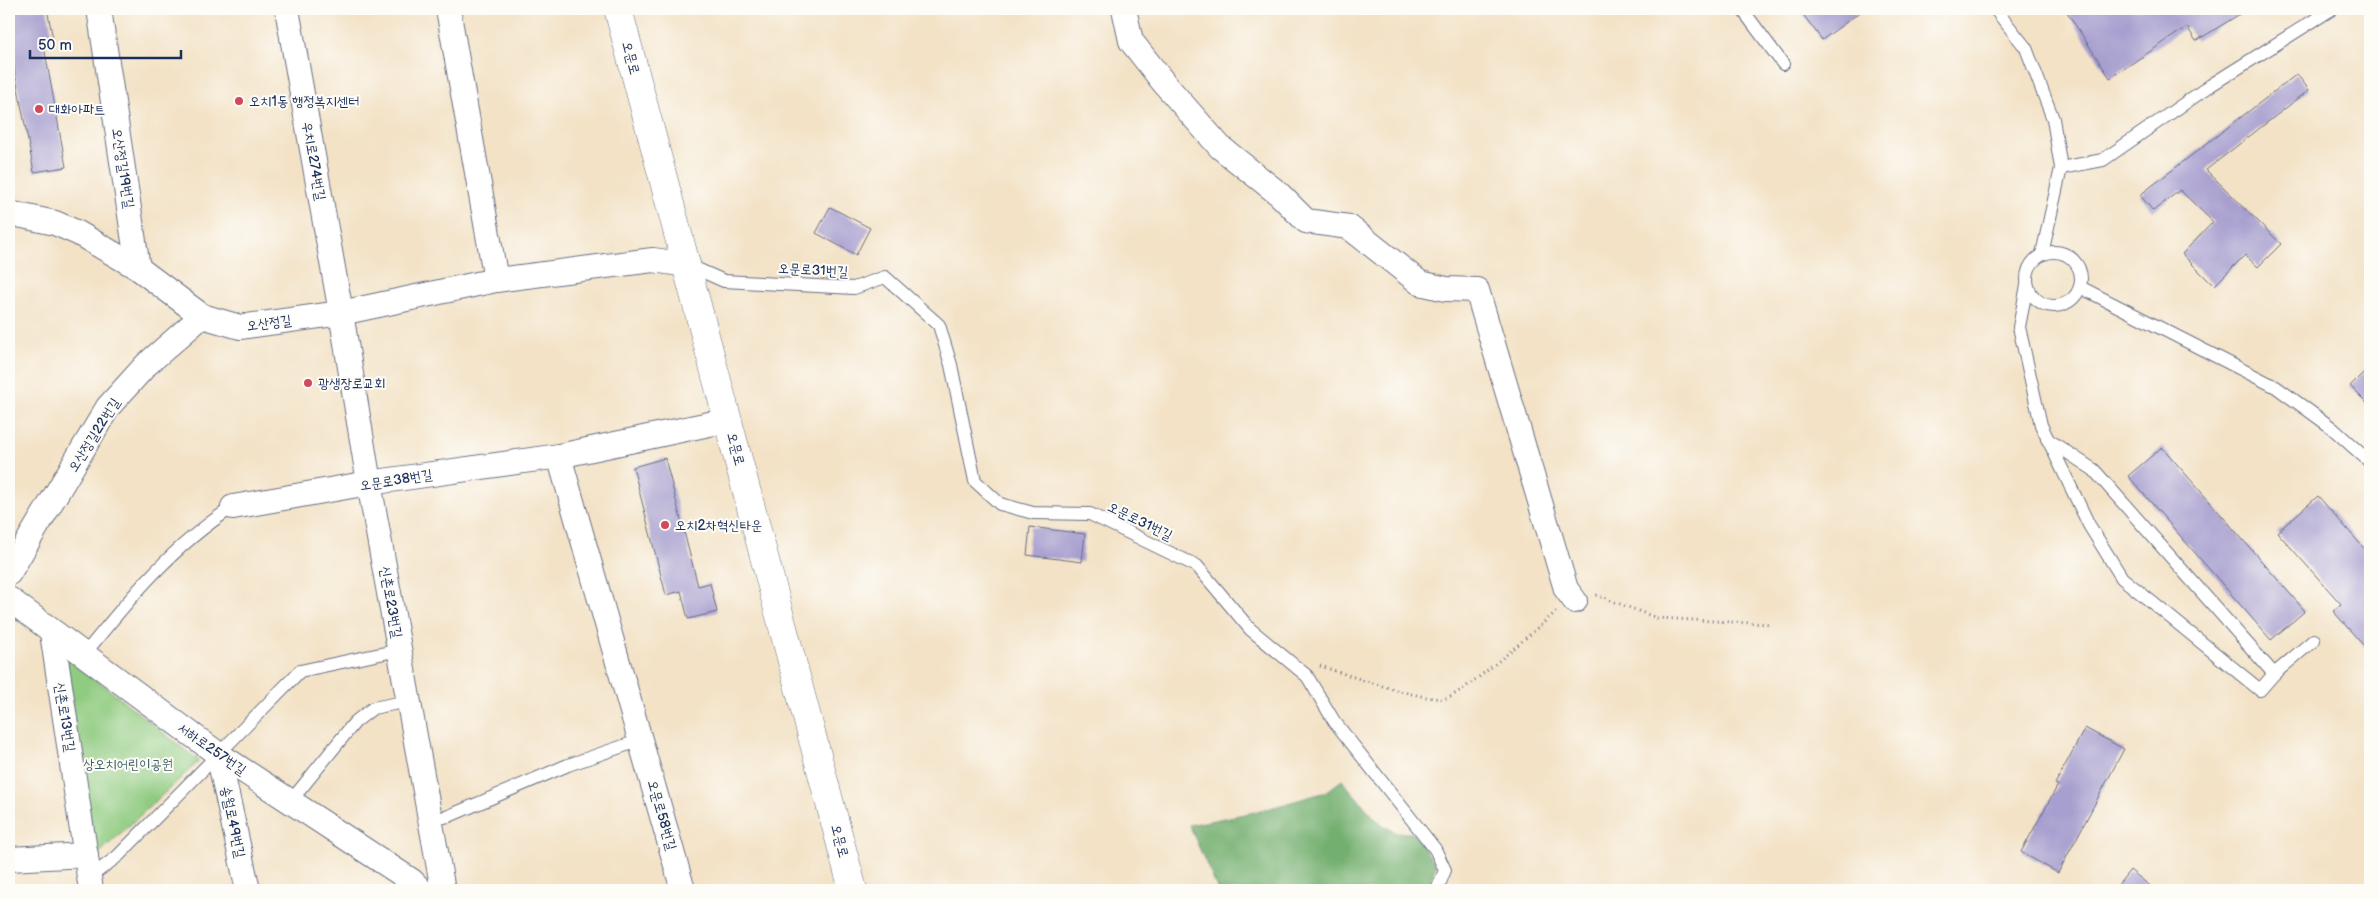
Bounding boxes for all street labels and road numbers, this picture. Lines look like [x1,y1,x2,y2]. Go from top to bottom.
street label: 오문로 [618,39,644,77]
street label: 우치로274번길 [299,120,329,203]
street label: 오산정길19번길 [108,127,138,210]
street label: 오문로31번길 [777,260,849,280]
street label: 오산정길 [246,311,293,335]
street label: 오산정길22번길 [65,394,124,475]
street label: 오문로 [723,430,749,468]
street label: 오문로38번길 [359,466,434,494]
street label: 오문로31번길 [1105,498,1176,544]
street label: 신촌로23번길 [376,565,406,640]
street label: 신촌로13번길 [51,681,79,754]
street label: 서하로257번길 [175,719,250,779]
street label: 오문로58번길 [644,778,680,853]
street label: 송월로49번길 [217,785,249,860]
street label: 오문로 [827,822,853,860]

